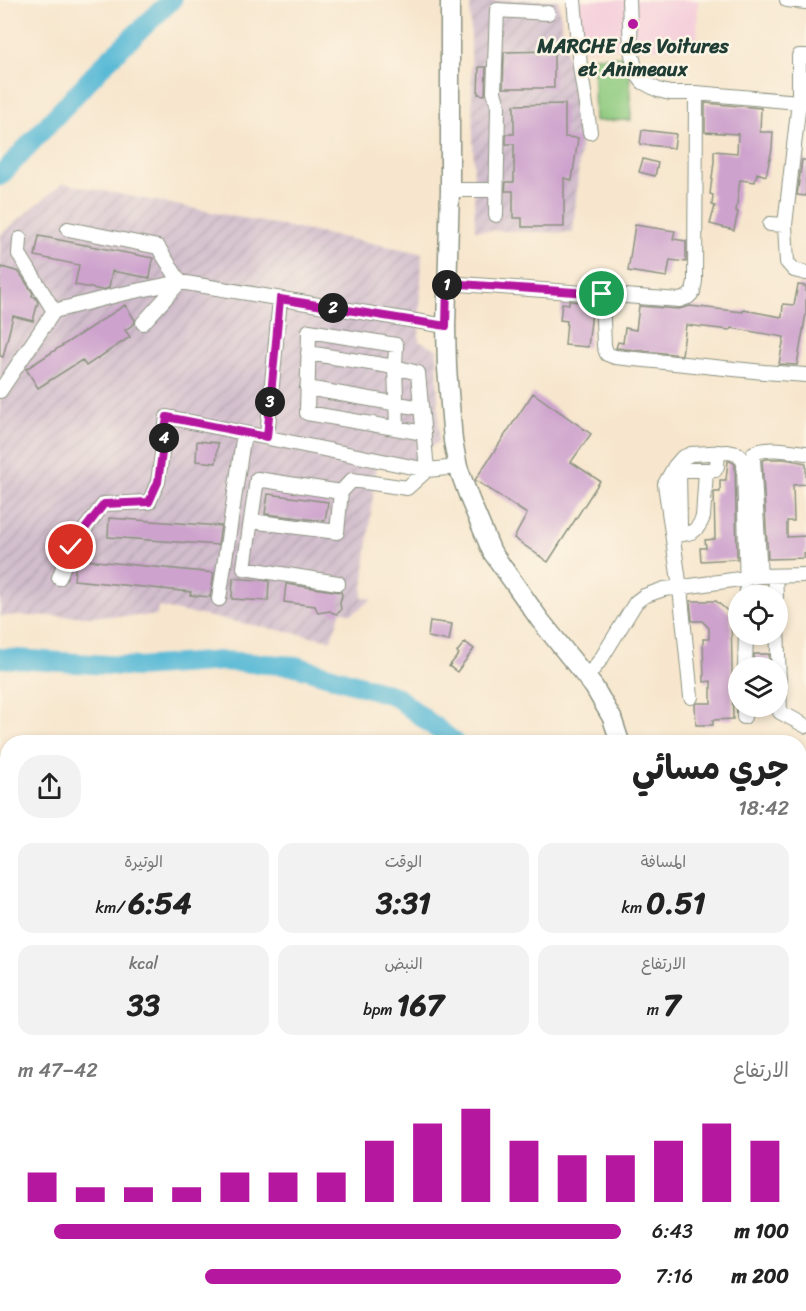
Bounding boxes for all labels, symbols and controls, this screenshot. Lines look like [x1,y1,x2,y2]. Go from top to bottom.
marker: MARCHE des Voitures et Animeaux [626,17,640,31]
place label: MARCHE des Voitures et Animeaux [536,29,730,87]
pin [576,268,627,319]
pin: 1 [432,270,462,300]
text: 1 [444,270,450,299]
icon: arrive [585,277,618,310]
pin: 2 [318,293,348,323]
text: 2 [328,293,338,322]
pin: 3 [255,387,285,417]
text: 3 [266,387,274,416]
pin: 4 [149,423,179,453]
text: 4 [159,423,169,452]
pin [45,521,96,572]
icon: check [54,530,87,563]
map controls [728,585,788,717]
button: locate [728,585,788,645]
button: layers [728,657,788,717]
text: جري مسائي [632,739,789,797]
button: share [18,755,81,818]
text: 18:42 [738,791,789,826]
text: الوتيرة [124,847,163,876]
text: الوقت [385,847,422,876]
text: المسافة [641,847,686,876]
text: 6:54 [128,876,192,930]
text: 3:31 [376,876,431,930]
text: 0.51 [646,876,706,930]
text: /km [95,893,128,922]
text: km [621,893,646,922]
text: kcal [129,949,158,978]
text: النبض [384,949,423,978]
text: الارتفاع [641,949,686,978]
text: 33 [127,978,160,1032]
text: 167 [397,978,444,1032]
text: 7 [663,978,680,1032]
text: bpm [363,995,397,1024]
text: m [647,995,663,1024]
text: 42–47 m [18,1053,98,1088]
text: الارتفاع [733,1053,789,1088]
text: 6:43 [652,1214,693,1249]
text: 100 m [735,1214,789,1249]
text: 7:16 [656,1259,693,1294]
text: 200 m [732,1259,789,1294]

